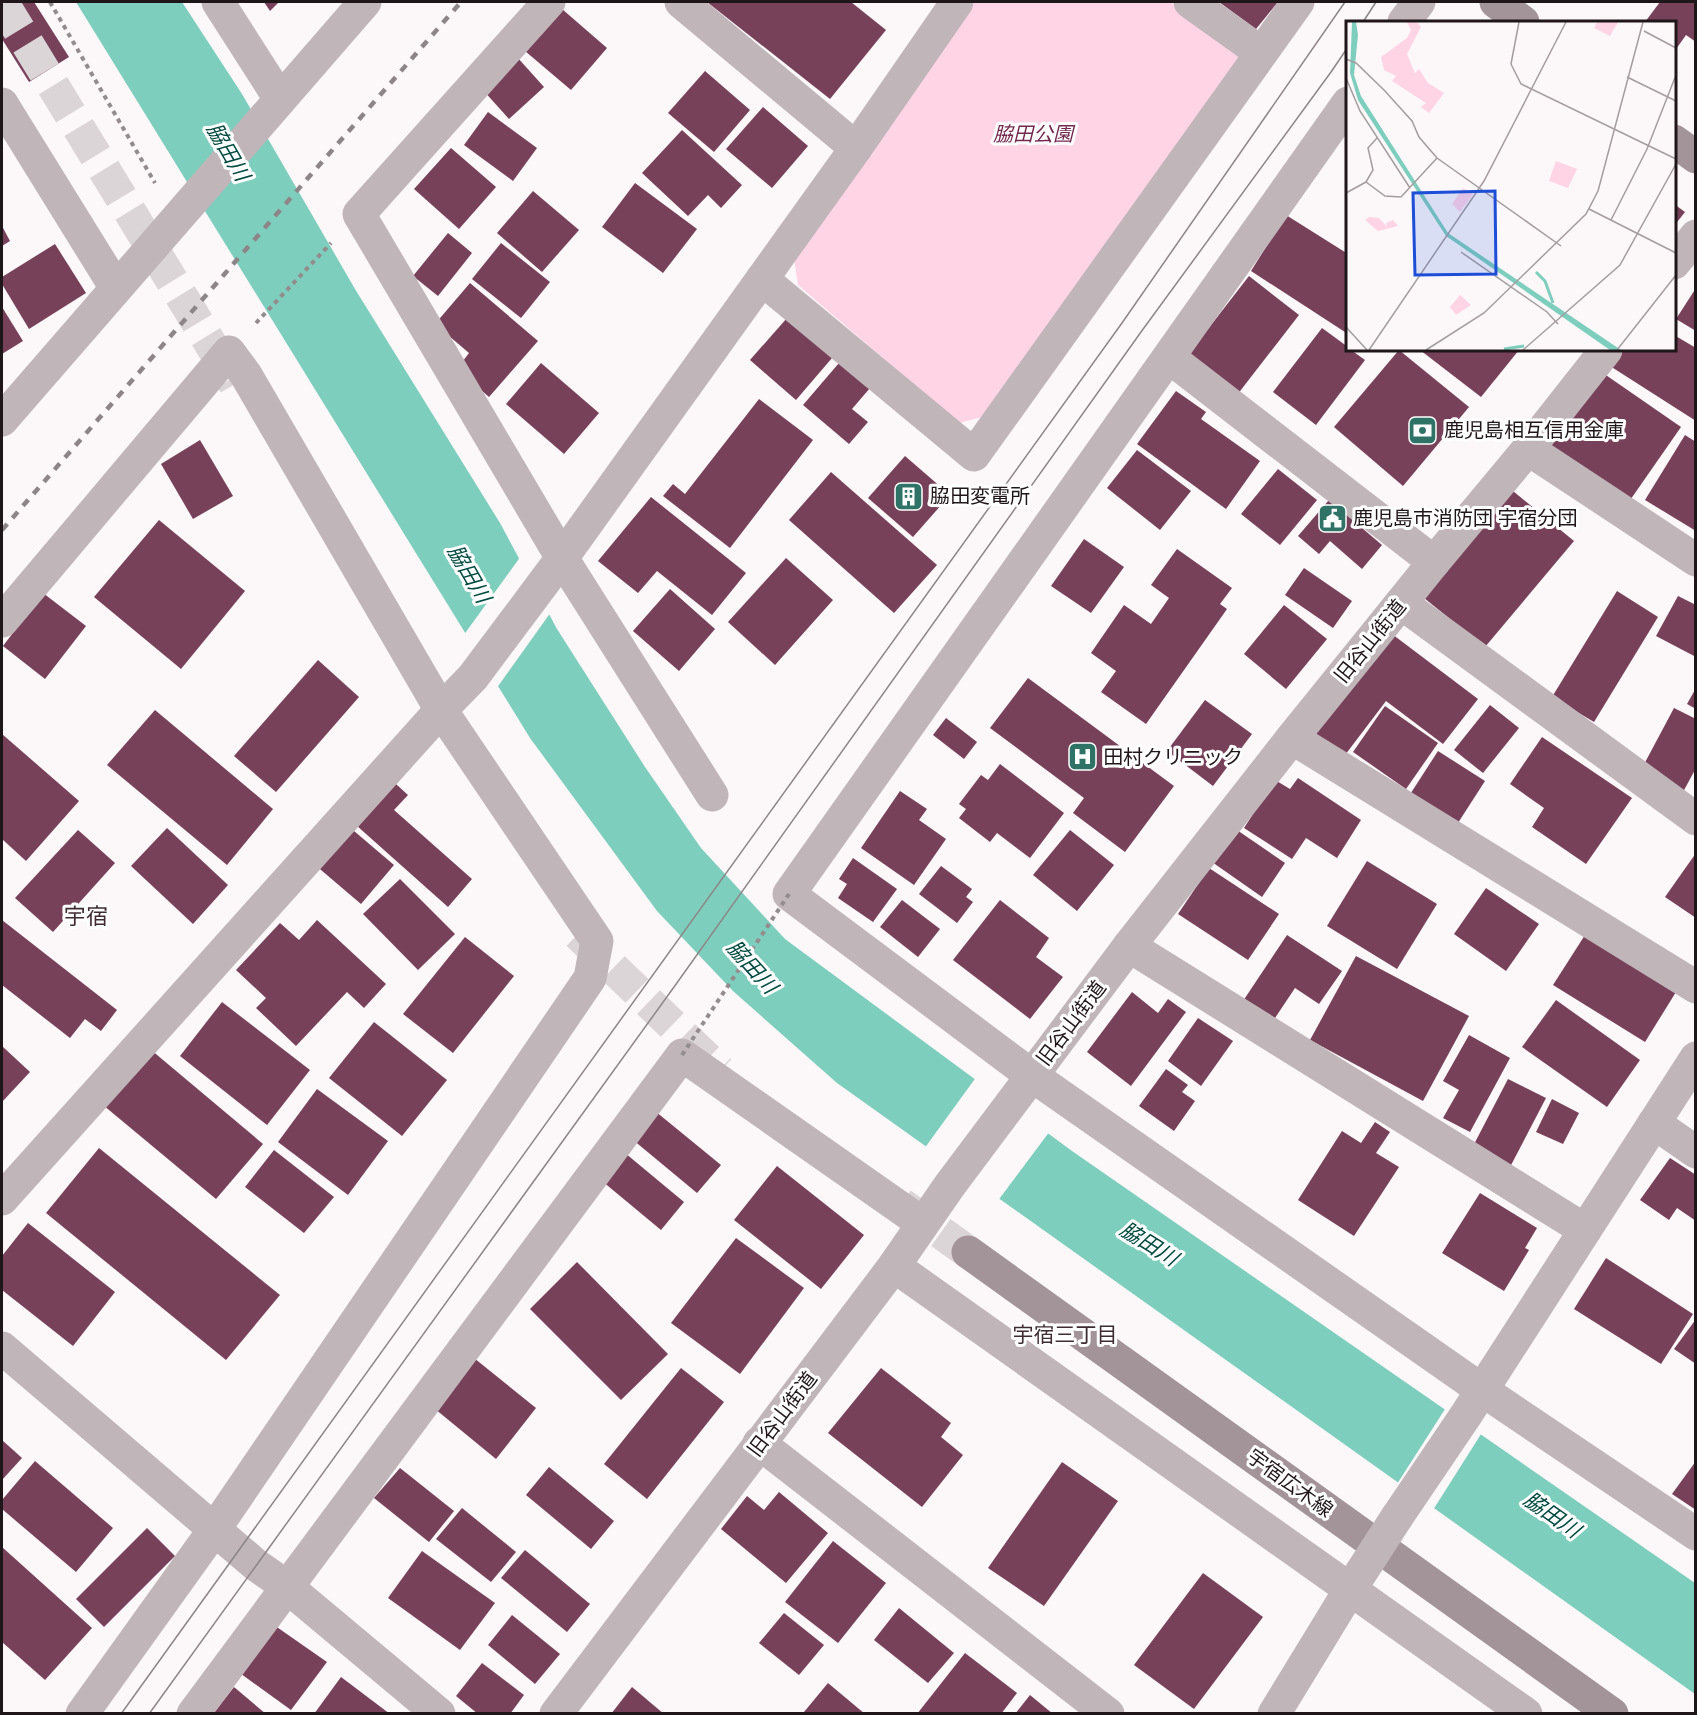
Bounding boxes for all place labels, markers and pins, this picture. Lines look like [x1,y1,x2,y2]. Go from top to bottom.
bank icon: 鹿児島相互信用金庫 [1407,414,1439,446]
place label: 鹿児島相互信用金庫 [1444,414,1624,443]
building icon: 脇田変電所 [893,480,925,512]
place label: 脇田変電所 [930,480,1030,509]
public building icon: 鹿児島市消防団 宇宿分団 [1316,502,1348,534]
place label: 鹿児島市消防団 宇宿分団 [1353,502,1577,531]
hospital icon: 田村クリニック [1066,741,1098,773]
place label: 田村クリニック [1103,741,1243,770]

